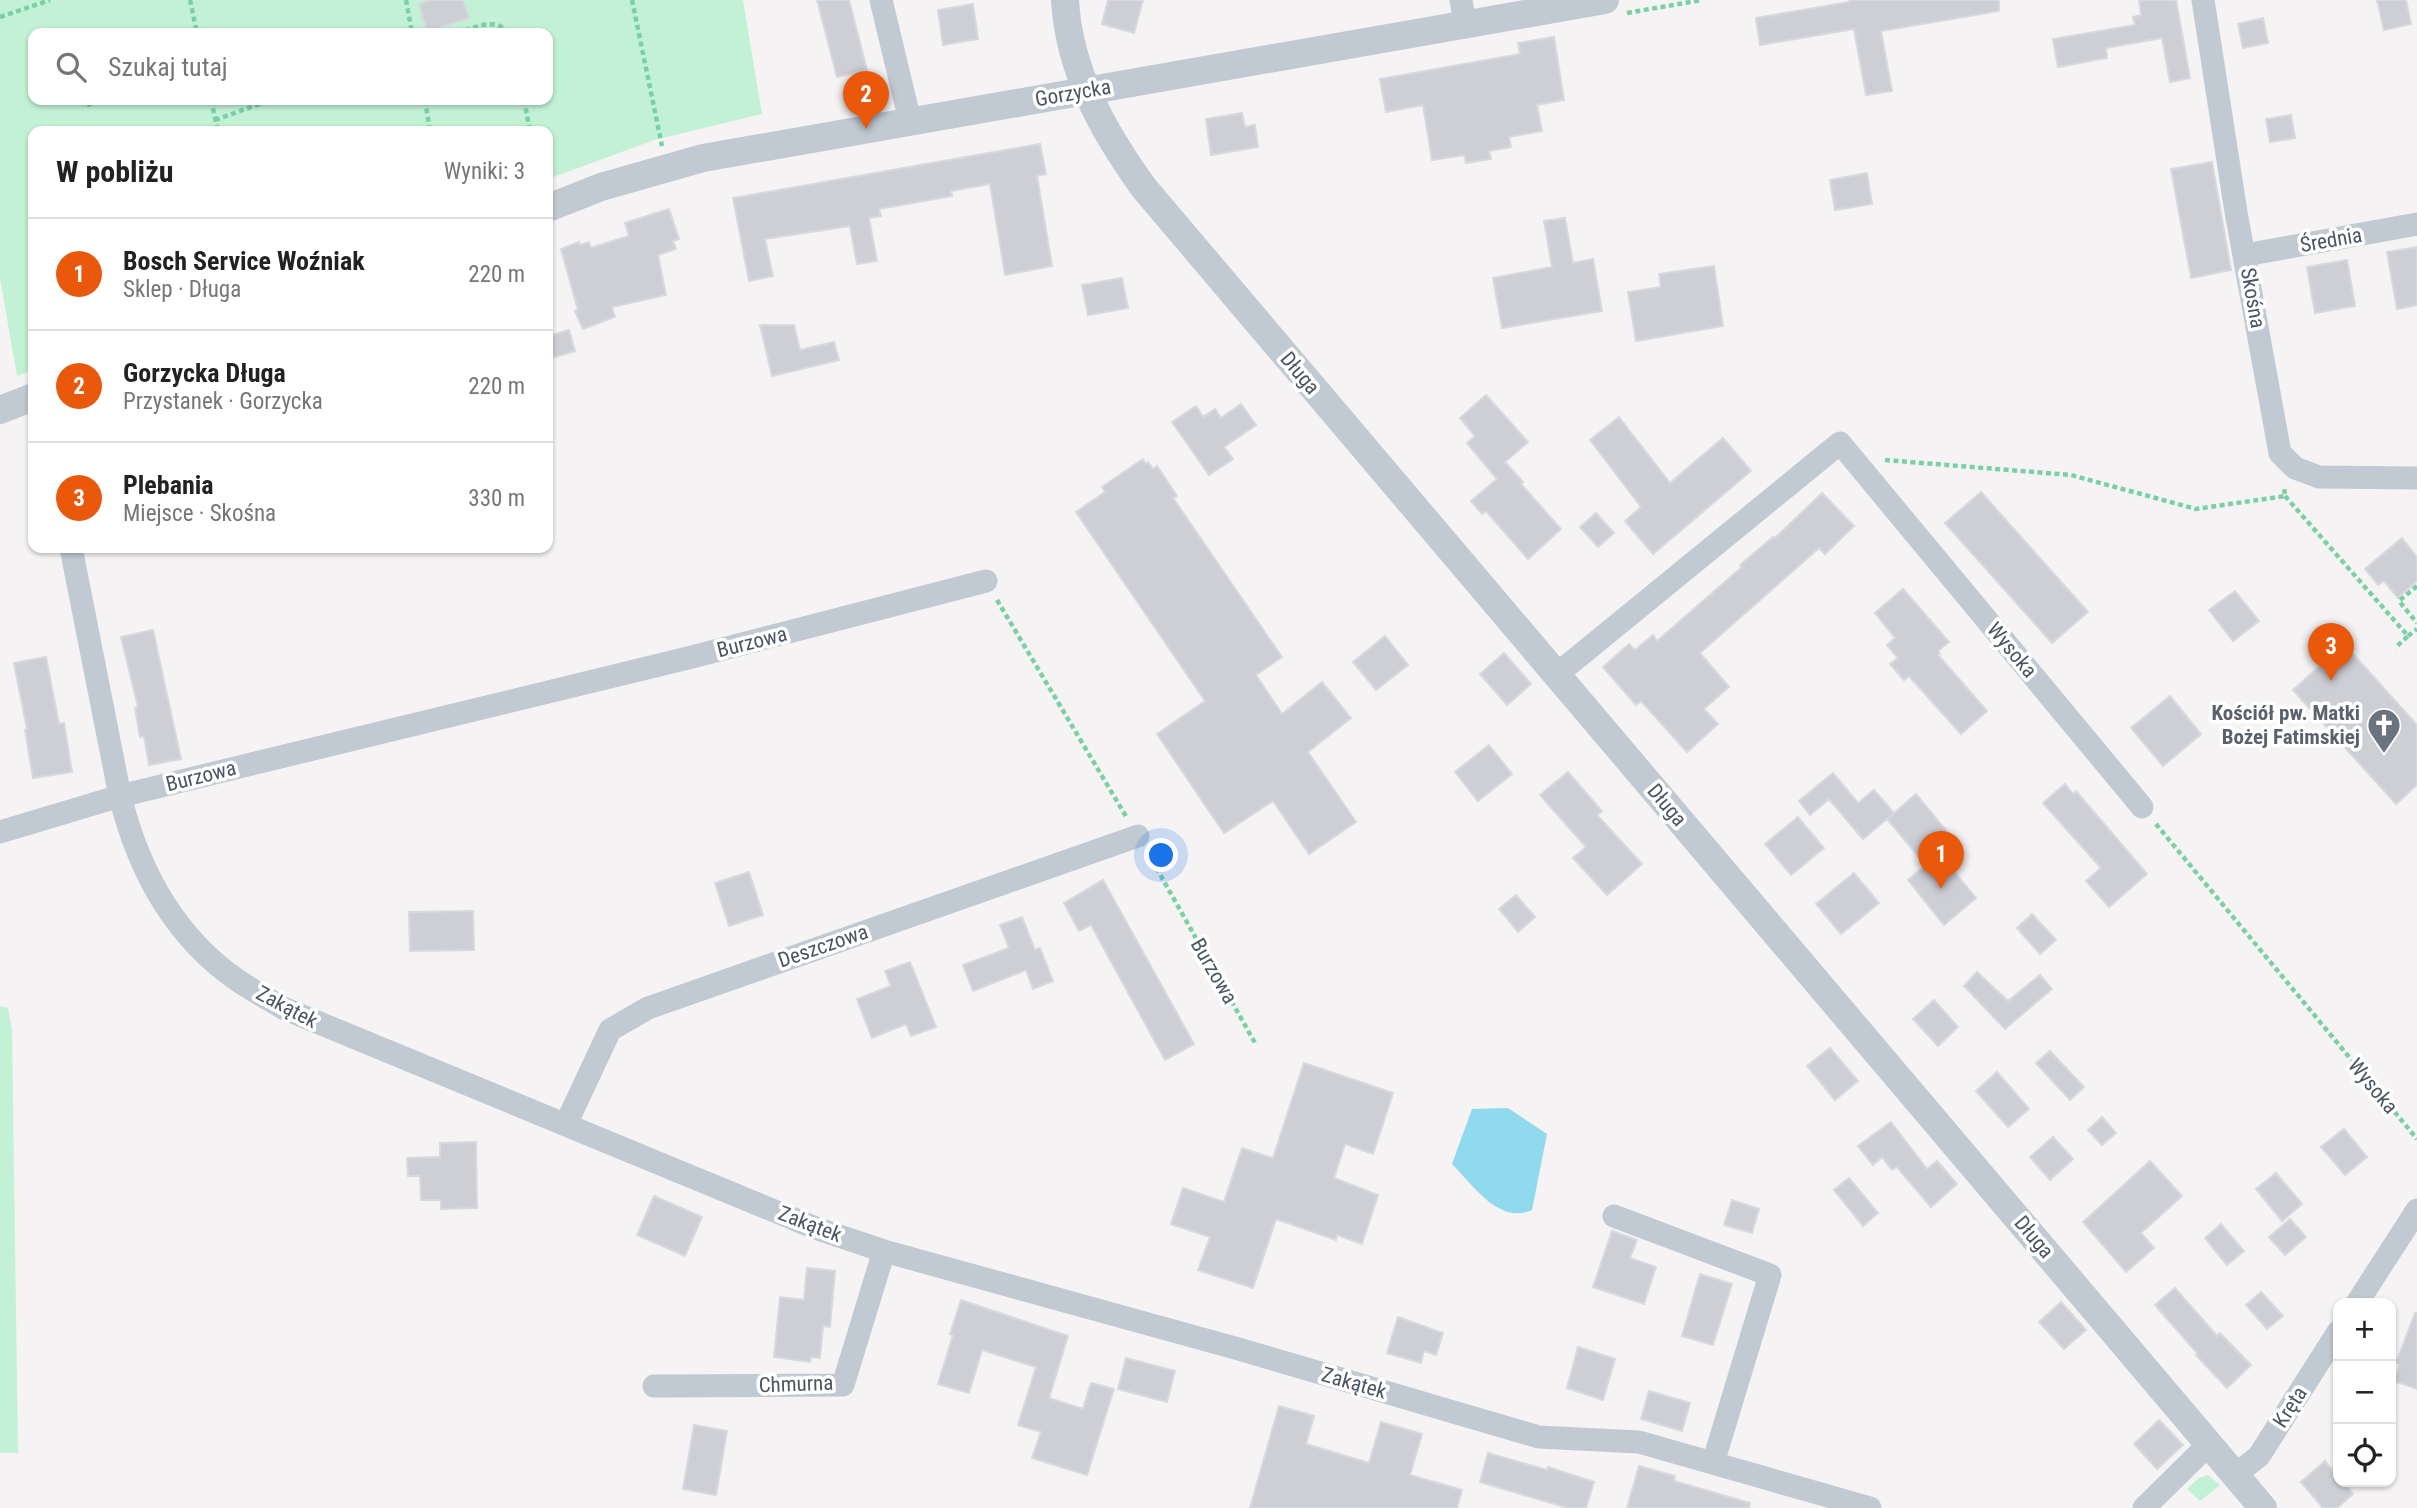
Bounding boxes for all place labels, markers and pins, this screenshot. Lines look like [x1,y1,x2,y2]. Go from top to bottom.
pin: 2 [843,71,889,129]
pin: 3 [2308,623,2354,681]
place label: Kościół pw. Matki Bożej Fatimskiej [2211,701,2360,749]
church icon: Kościół pw. Matki Bożej Fatimskiej [2365,706,2403,755]
pin: 1 [1918,831,1964,889]

